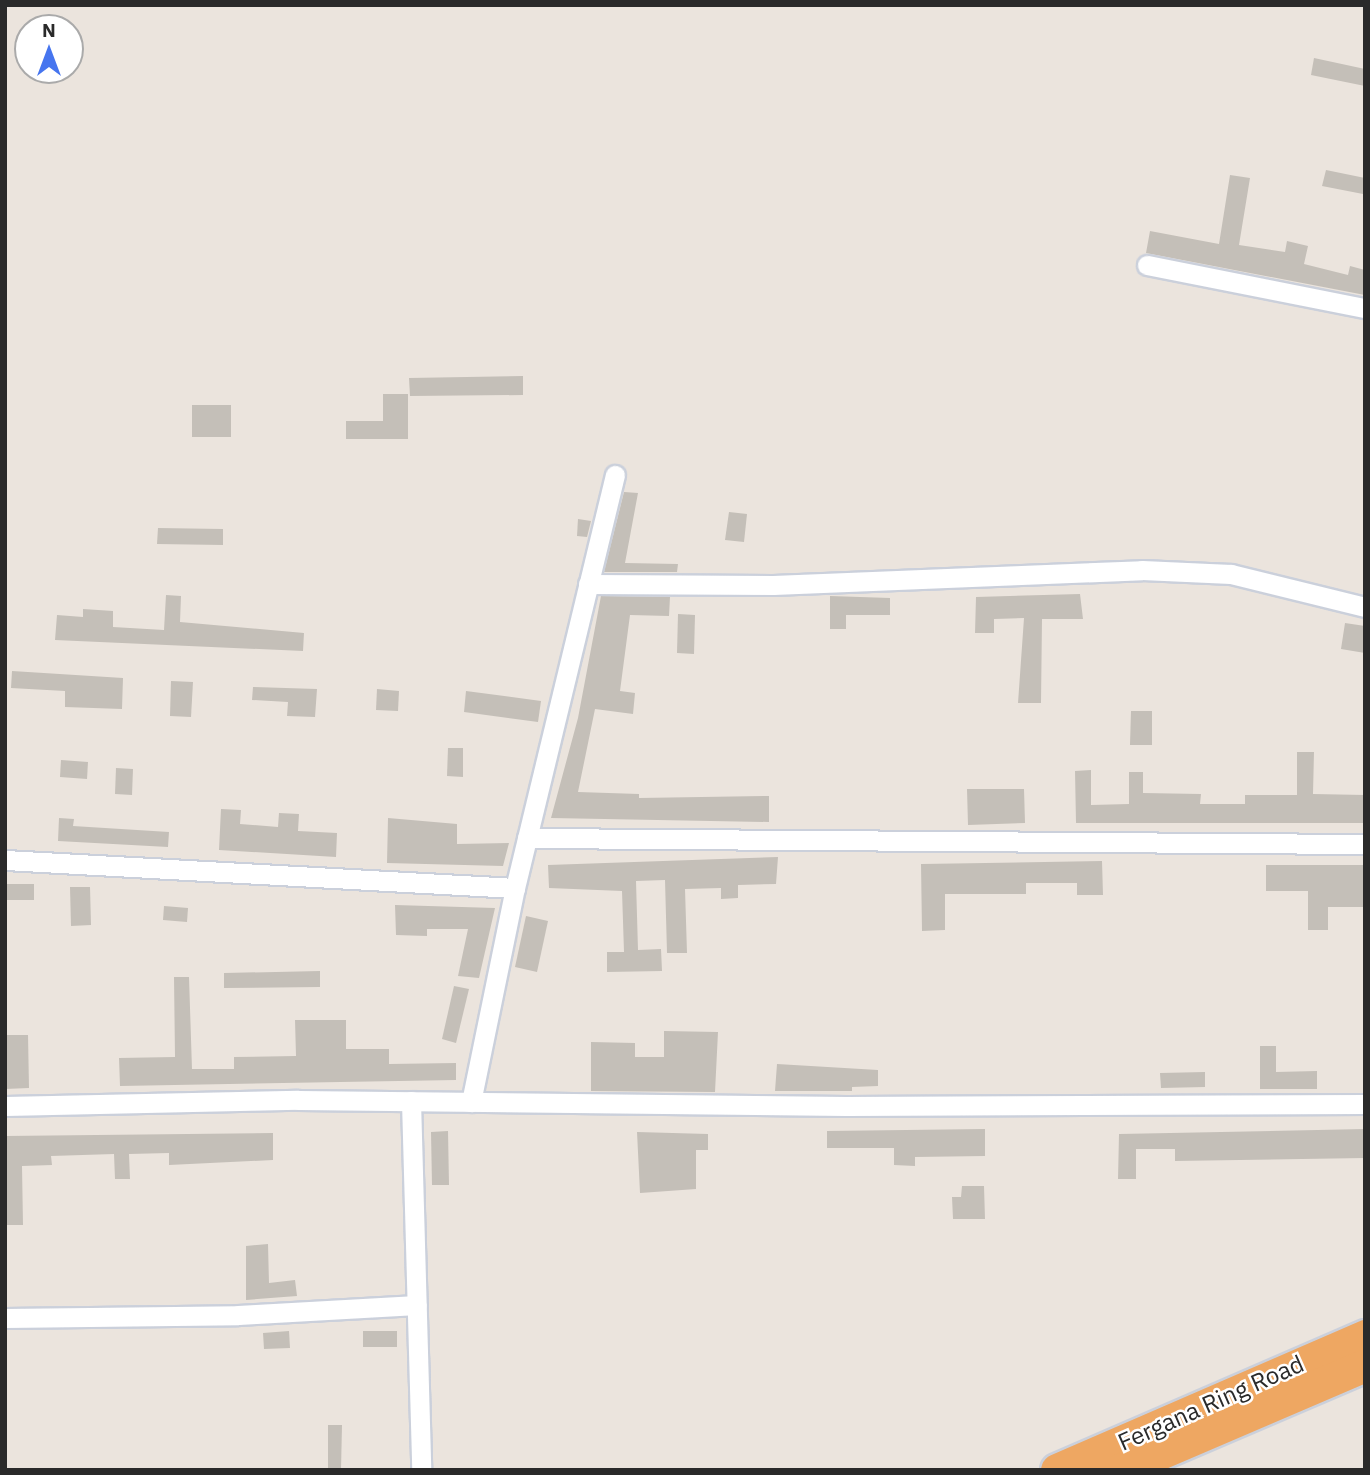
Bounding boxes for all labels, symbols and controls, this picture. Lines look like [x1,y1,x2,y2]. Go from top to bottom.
north arrow [14,14,84,84]
text: N [42,18,56,42]
street label: Fergana Ring Road [1114,1349,1308,1457]

